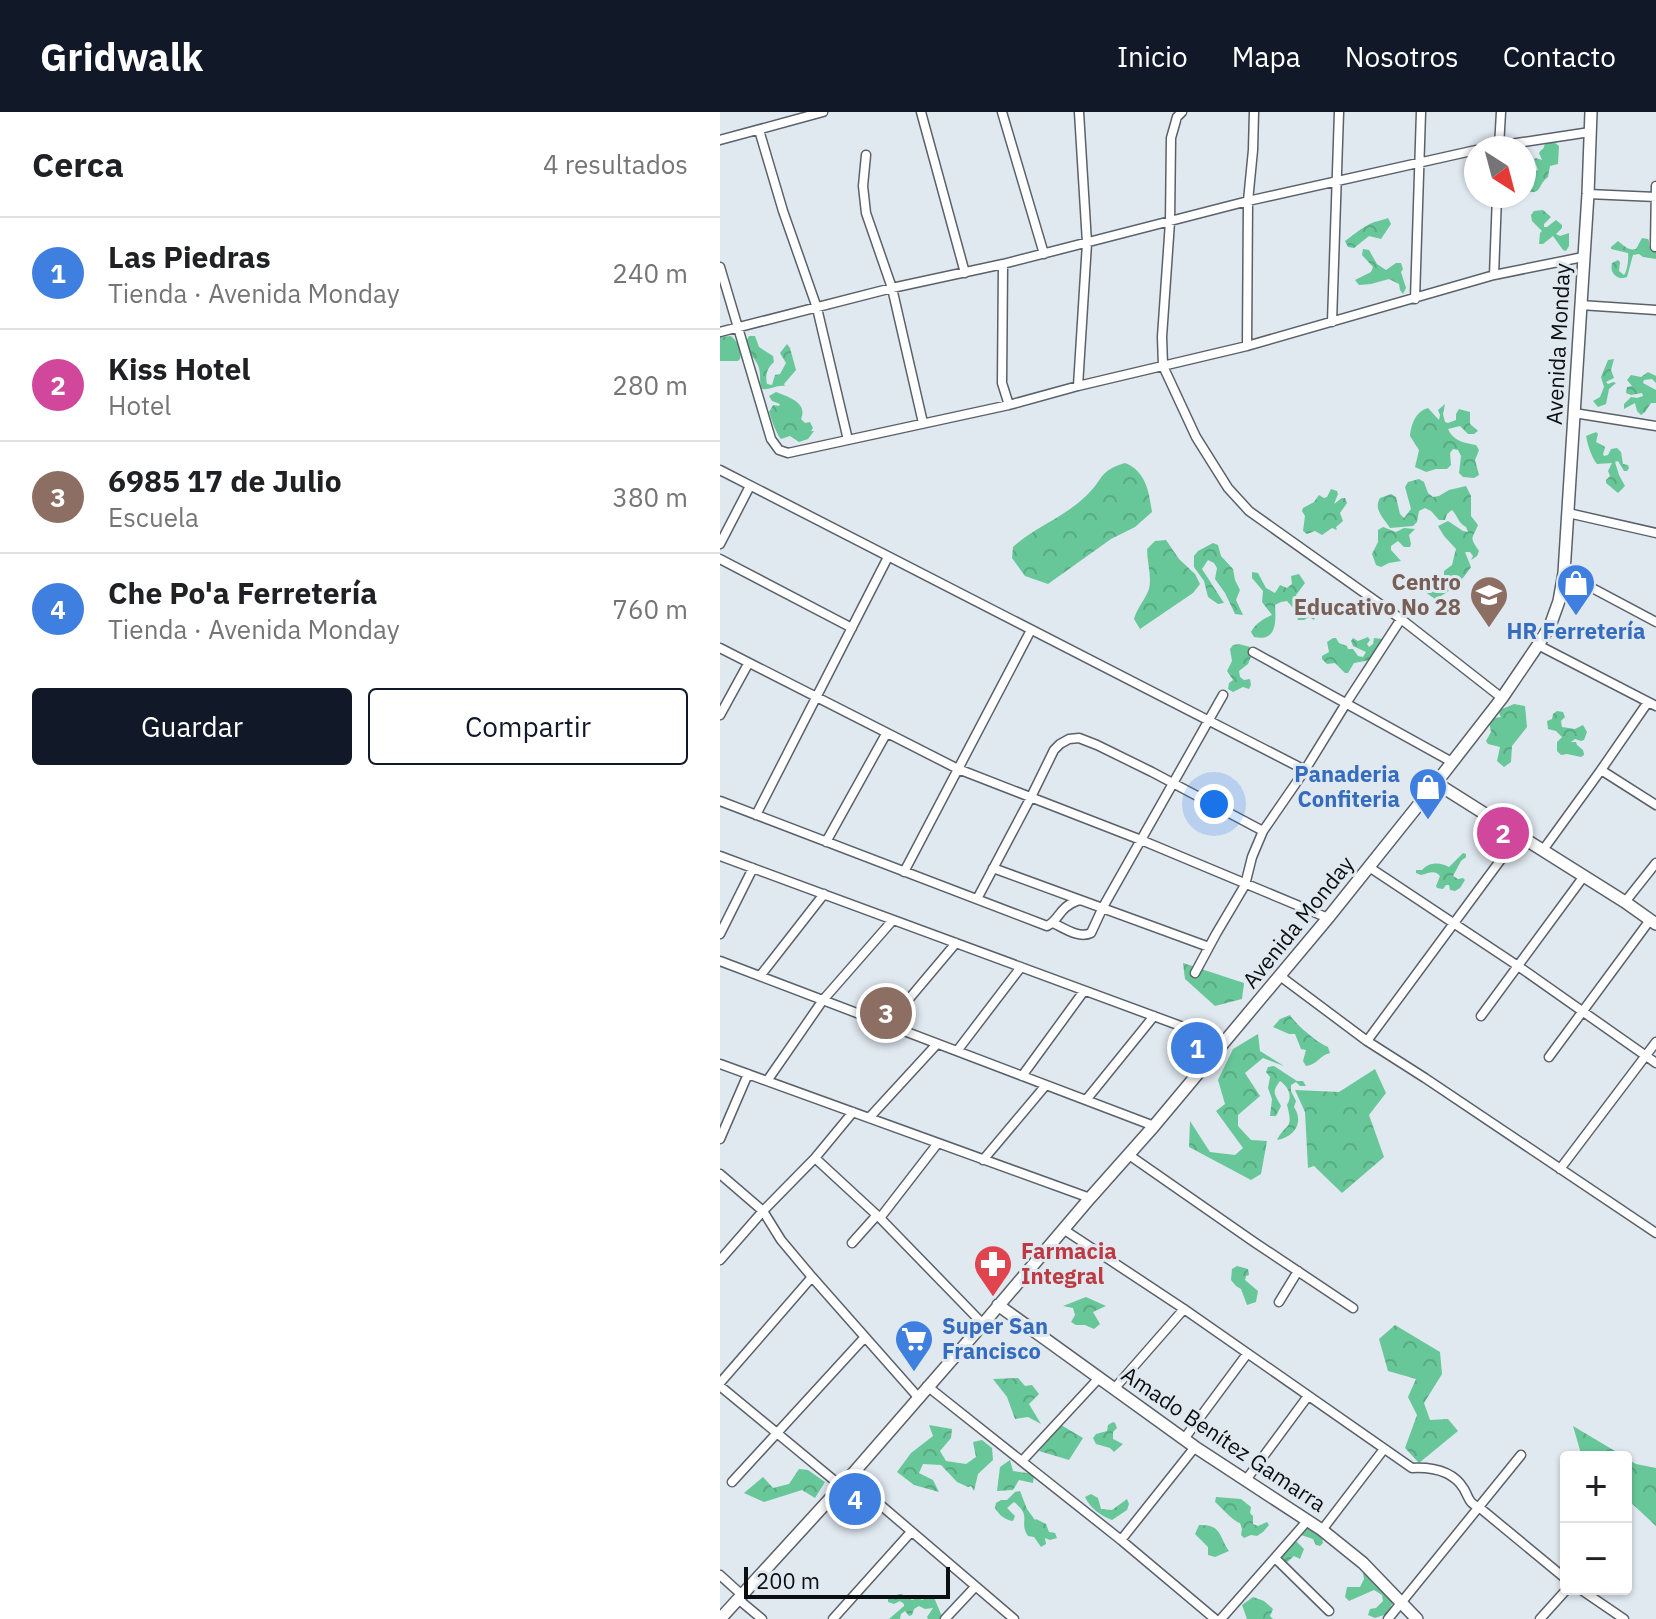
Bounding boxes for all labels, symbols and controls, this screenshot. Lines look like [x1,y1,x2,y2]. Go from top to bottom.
text: Gridwalk [40,32,203,81]
text: Inicio [1117,38,1188,75]
text: Mapa [1232,38,1301,75]
text: Nosotros [1345,38,1459,75]
text: Contacto [1503,38,1616,75]
north arrow [1464,136,1536,208]
text: Cerca [32,142,124,186]
text: 4 resultados [543,147,688,181]
text: Las Piedras [108,237,271,276]
text: 1 [50,256,66,290]
text: 240 m [612,256,688,290]
street label: Avenida Monday [1539,262,1576,426]
text: Tienda · Avenida Monday [108,276,400,310]
text: Kiss Hotel [108,349,250,388]
text: 2 [50,368,66,402]
text: 280 m [612,368,688,402]
text: Hotel [108,388,171,422]
text: 6985 17 de Julio [108,461,342,500]
text: 3 [50,480,66,514]
text: 380 m [612,480,688,514]
text: Escuela [108,500,199,534]
shop icon: HR Ferretería [1555,562,1597,617]
place label: Centro Educativo No 28 [1294,567,1461,621]
text: Che Po'a Ferretería [108,573,377,612]
school or university icon: Centro Educativo No 28 [1468,574,1510,629]
text: 4 [50,592,66,626]
text: 760 m [612,592,688,626]
text: Tienda · Avenida Monday [108,612,400,646]
place label: HR Ferretería [1507,616,1645,645]
button: Guardar [32,688,352,765]
button: Compartir [368,688,688,765]
place label: Panaderia Confiteria [1294,759,1400,813]
shop icon: Panaderia Confiteria [1407,766,1449,821]
your location [1194,784,1234,824]
pin: 2 [1477,803,1529,863]
street label: Avenida Monday [1235,850,1360,994]
pin: 3 [860,983,912,1043]
pin: 1 [1171,1018,1223,1078]
place label: Farmacia Integral [1021,1236,1117,1290]
pharmacy icon: Farmacia Integral [972,1243,1014,1298]
place label: Super San Francisco [942,1311,1048,1365]
supermarket icon: Super San Francisco [893,1318,935,1373]
street label: Amado Benítez Gamarra [1116,1359,1332,1518]
map controls [1560,1451,1632,1595]
button: + [1560,1451,1632,1523]
pin: 4 [829,1469,881,1529]
button: − [1560,1523,1632,1595]
scale bar [744,1563,950,1599]
text: 200 m [756,1566,820,1595]

